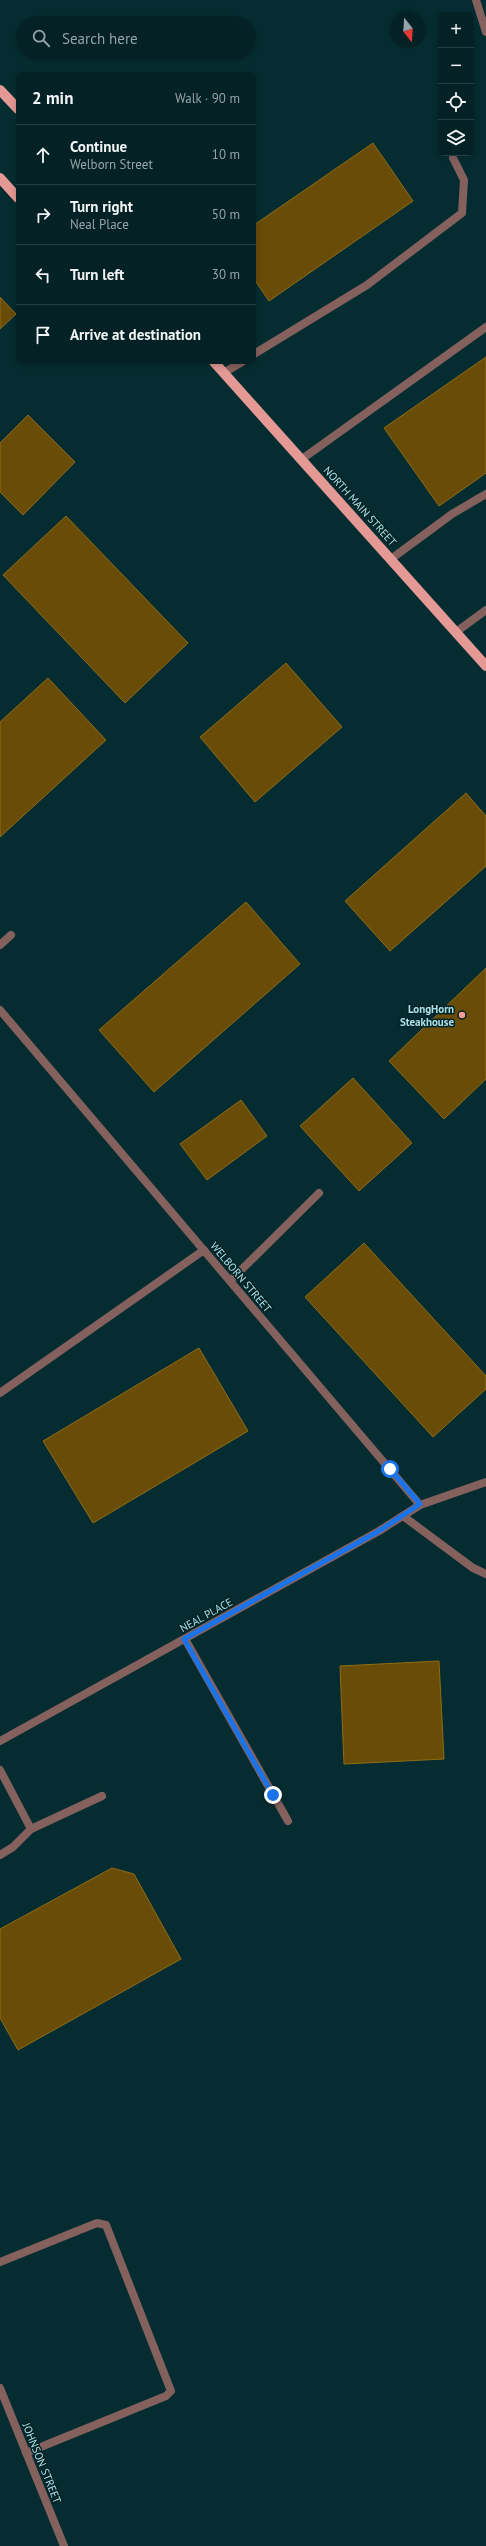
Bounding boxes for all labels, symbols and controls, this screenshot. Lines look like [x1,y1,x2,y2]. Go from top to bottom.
north arrow [390,12,426,48]
map controls [438,12,474,156]
button: + [438,12,474,48]
search box [16,16,256,60]
icon: search [30,27,52,49]
text: Search here [62,29,138,48]
button: − [438,48,474,84]
button: locate [438,84,474,120]
text: 2 min [32,87,73,109]
text: Walk · 90 m [175,90,240,107]
button: layers [438,120,474,156]
text: Continue [70,137,127,156]
icon: ahead [32,144,54,166]
text: 10 m [212,146,240,163]
text: Welborn Street [70,156,153,173]
text: Turn right [70,197,133,216]
icon: right [32,204,54,226]
text: 50 m [212,206,240,223]
text: Neal Place [70,216,129,233]
icon: left [32,264,54,286]
text: Turn left [70,265,124,284]
text: 30 m [212,266,240,283]
icon: arrive [32,324,54,346]
text: Arrive at destination [70,325,201,344]
street label: NORTH MAIN STREET [321,463,399,549]
place label: LongHorn Steakhouse [400,1002,454,1029]
marker: LongHorn Steakhouse [457,1010,467,1020]
street label: WELBORN STREET [207,1239,275,1315]
route start [381,1460,399,1478]
street label: NEAL PLACE [177,1595,235,1635]
route end [264,1786,282,1804]
street label: JOHNSON STREET [19,2420,65,2505]

